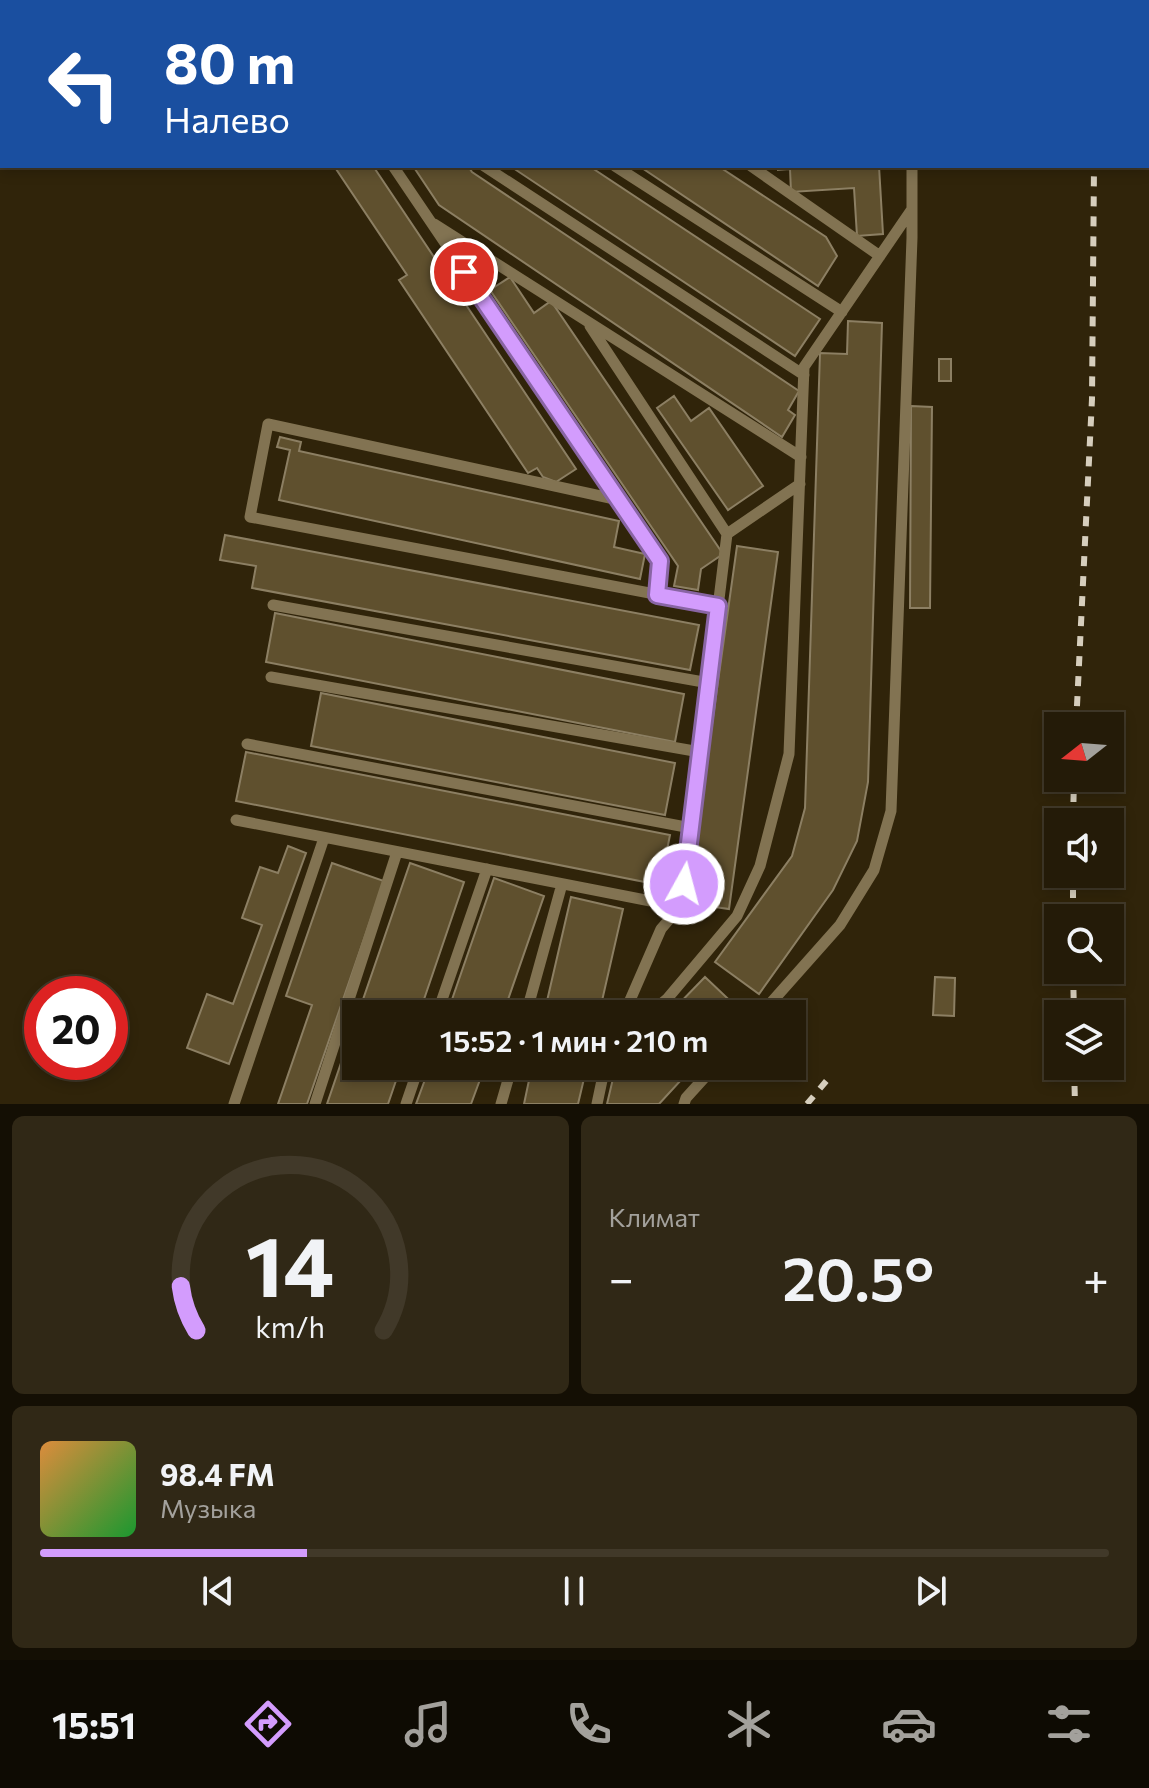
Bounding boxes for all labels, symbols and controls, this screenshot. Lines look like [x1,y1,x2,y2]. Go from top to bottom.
text: 80 m [164,27,295,96]
icon: left [32,32,136,136]
text: Налево [164,96,290,140]
pin [430,238,498,306]
icon: arrive [442,250,486,294]
north arrow [1044,712,1124,792]
map controls [1044,712,1124,1080]
button: sound [1044,808,1124,888]
position arrow [642,842,726,926]
button: search [1044,904,1124,984]
speed limit sign: 20 [24,976,128,1080]
button: layers [1044,1000,1124,1080]
text: 15:52 · 1 мин · 210 m [440,1021,708,1058]
text: Климат [609,1201,700,1232]
text: 14 [246,1212,335,1314]
text: 20.5° [782,1240,934,1313]
text: − [609,1250,634,1304]
text: + [1083,1250,1109,1304]
text: km/h [255,1309,325,1344]
text: 98.4 FM [160,1455,275,1492]
text: Музыка [160,1492,256,1523]
icon: previous [196,1569,240,1613]
icon: pause [552,1569,596,1613]
icon: next [909,1569,953,1613]
icon: directions [240,1696,296,1752]
icon: music [400,1696,456,1752]
icon: phone [561,1696,617,1752]
icon: climate [721,1696,777,1752]
icon: car [881,1696,937,1752]
icon: filters [1041,1696,1097,1752]
text: 15:51 [52,1702,136,1746]

